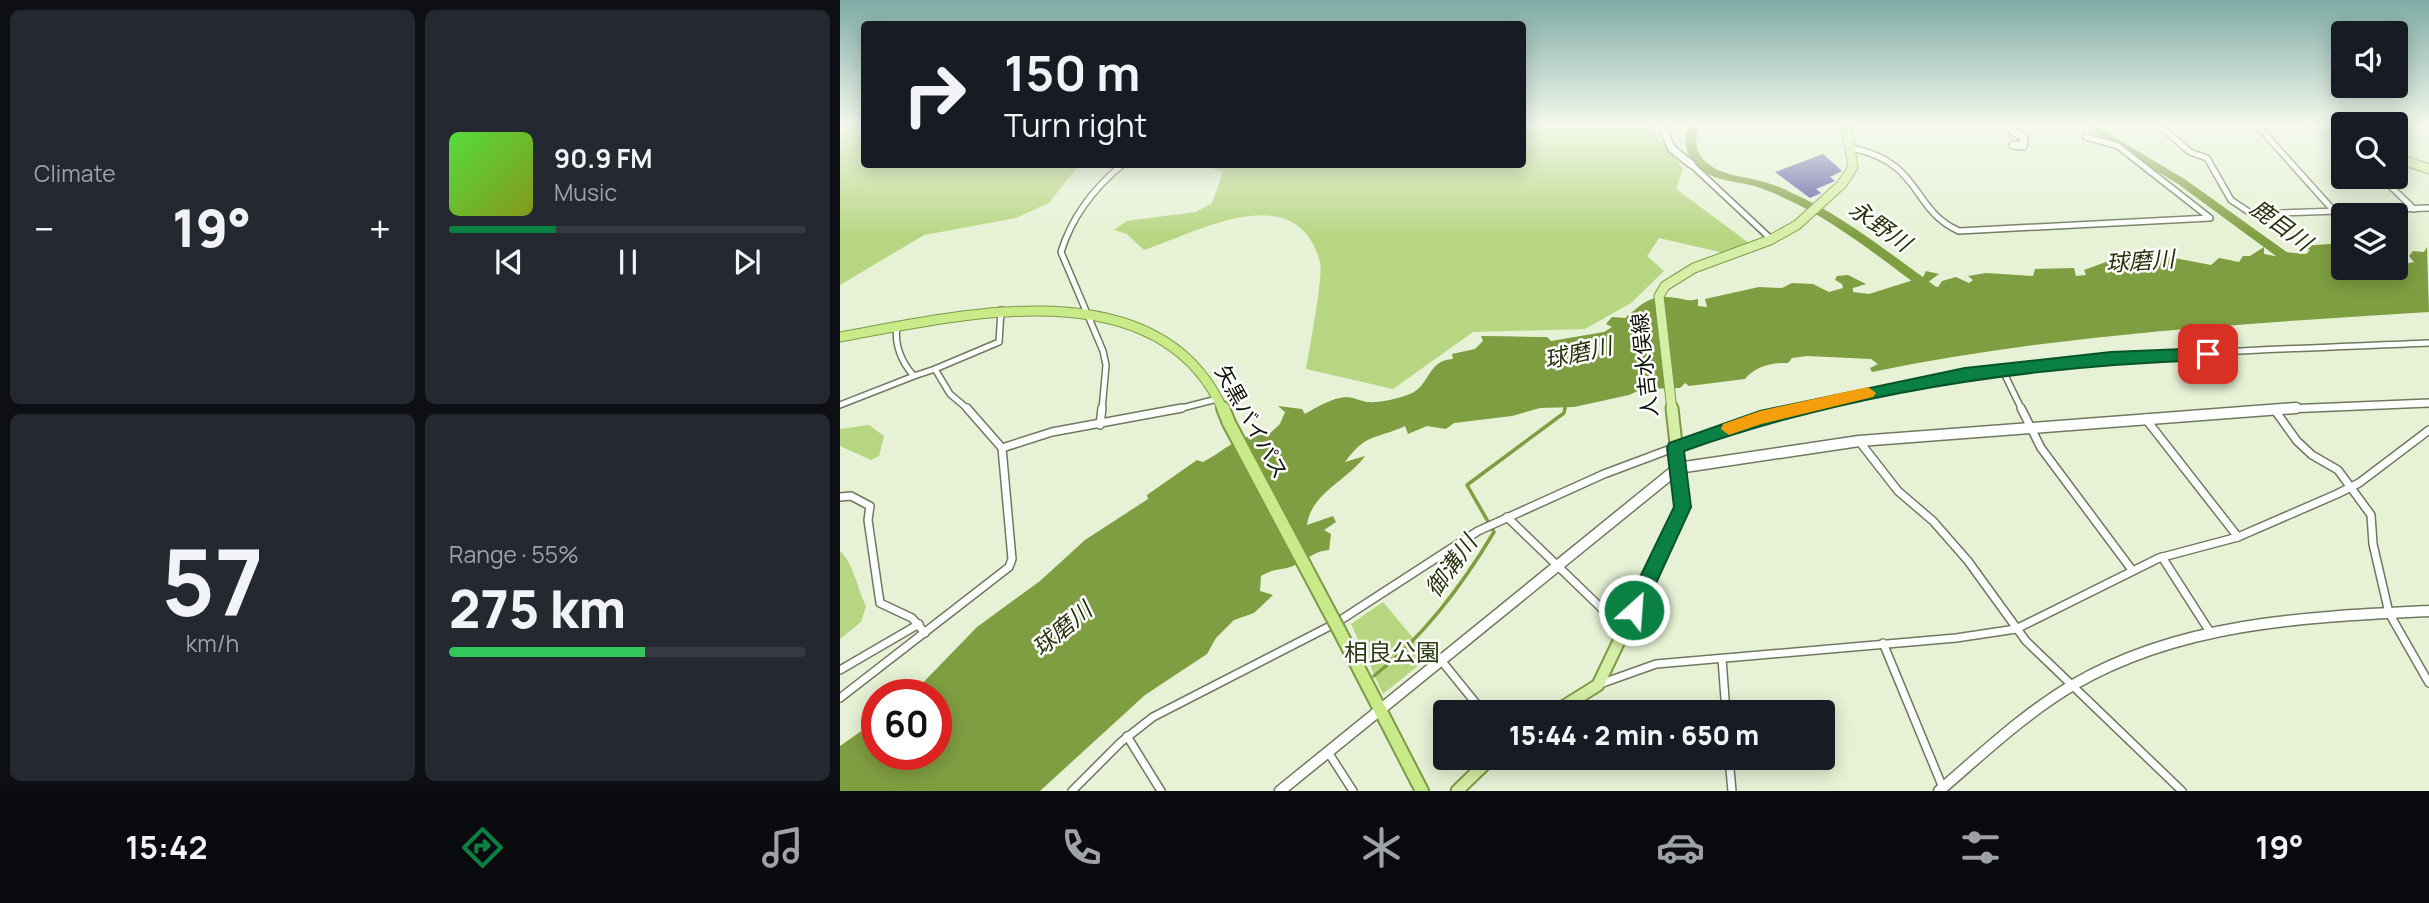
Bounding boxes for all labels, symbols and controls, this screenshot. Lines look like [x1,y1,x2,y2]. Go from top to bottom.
map controls [2331,21,2408,280]
button: sound [2331,21,2408,98]
text: 150 m [1004,39,1140,106]
icon: right [889,49,980,140]
text: Turn right [1004,103,1147,147]
button: search [2331,112,2408,189]
text: 90.9 FM [554,140,652,176]
text: Climate [34,157,116,189]
text: Music [554,176,617,208]
water label: 鹿目川 [2244,191,2321,259]
text: 19° [172,192,251,263]
water label: 永野川 [1843,192,1920,260]
text: − [34,202,55,254]
text: + [369,202,391,254]
button: layers [2331,203,2408,280]
water label: 球磨川 [2104,241,2178,278]
icon: previous [490,243,528,281]
icon: pause [609,243,647,281]
icon: next [728,243,766,281]
street label: 人吉水俣線 [1625,311,1663,419]
pin [2178,324,2238,384]
water label: 球磨川 [1541,328,1618,375]
icon: arrive [2189,335,2227,373]
street label: 矢黒バイパス [1209,360,1295,483]
text: 57 [162,519,263,643]
water label: 御溝川 [1417,526,1485,603]
text: Range · 55% [449,538,579,570]
text: 275 km [449,573,626,644]
position arrow [1597,573,1671,647]
water label: 球磨川 [1025,592,1100,663]
text: km/h [186,627,239,659]
park label: 相良公園 [1344,635,1440,668]
speed limit sign: 60 [861,679,952,770]
text: 15:44 · 2 min · 650 m [1509,717,1759,753]
icon: directions [458,823,507,872]
icon: music [758,823,807,872]
icon: phone [1057,823,1106,872]
icon: climate [1357,823,1406,872]
icon: car [1656,823,1705,872]
icon: filters [1956,823,2005,872]
text: 15:42 [125,825,208,869]
text: 19° [2255,825,2304,869]

